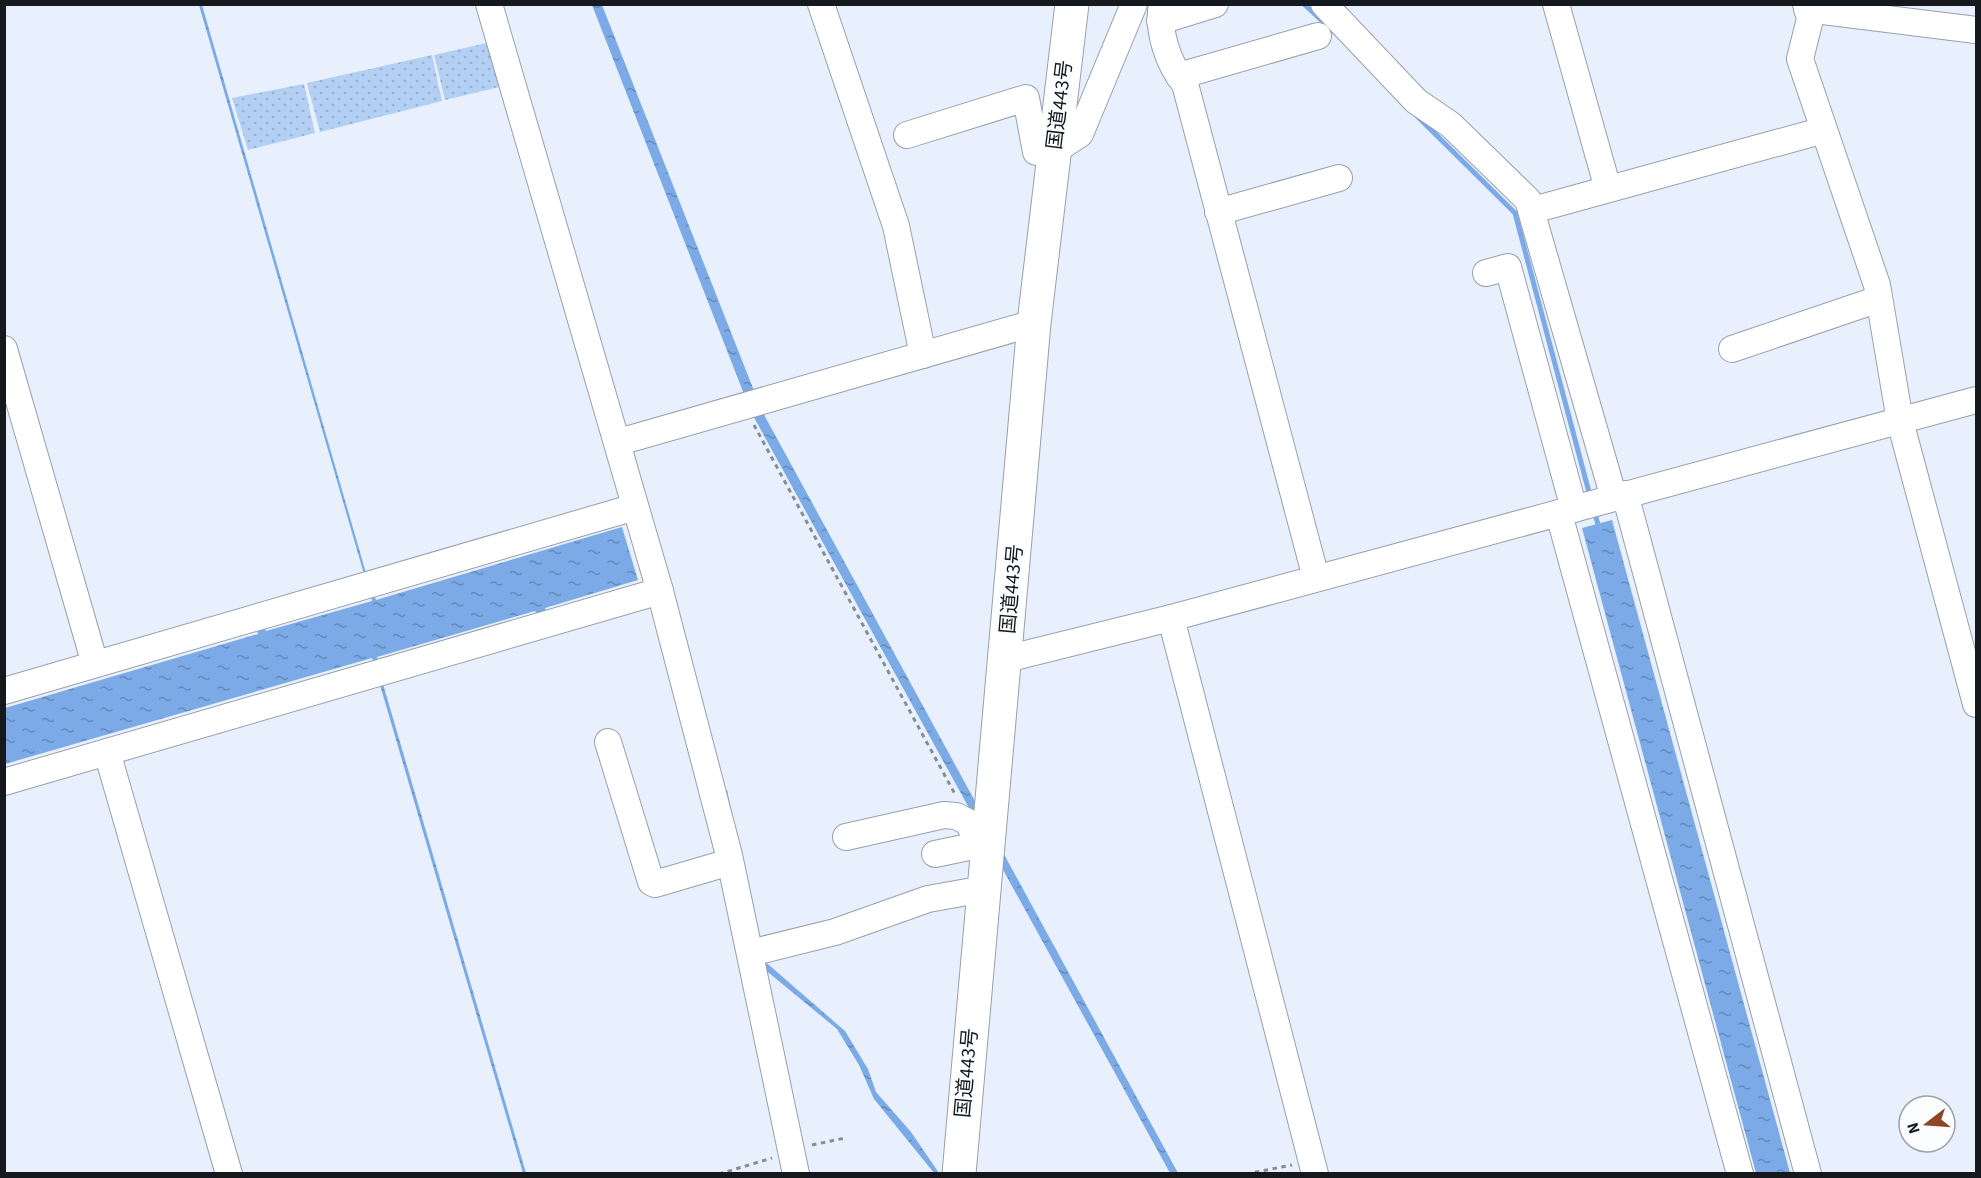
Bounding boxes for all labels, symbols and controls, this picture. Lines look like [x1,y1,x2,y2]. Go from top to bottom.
street label: 国道443号 [1041,59,1079,151]
street label: 国道443号 [994,543,1030,635]
street label: 国道443号 [949,1027,985,1119]
north arrow [1897,1094,1957,1154]
text: N [1902,1120,1926,1136]

